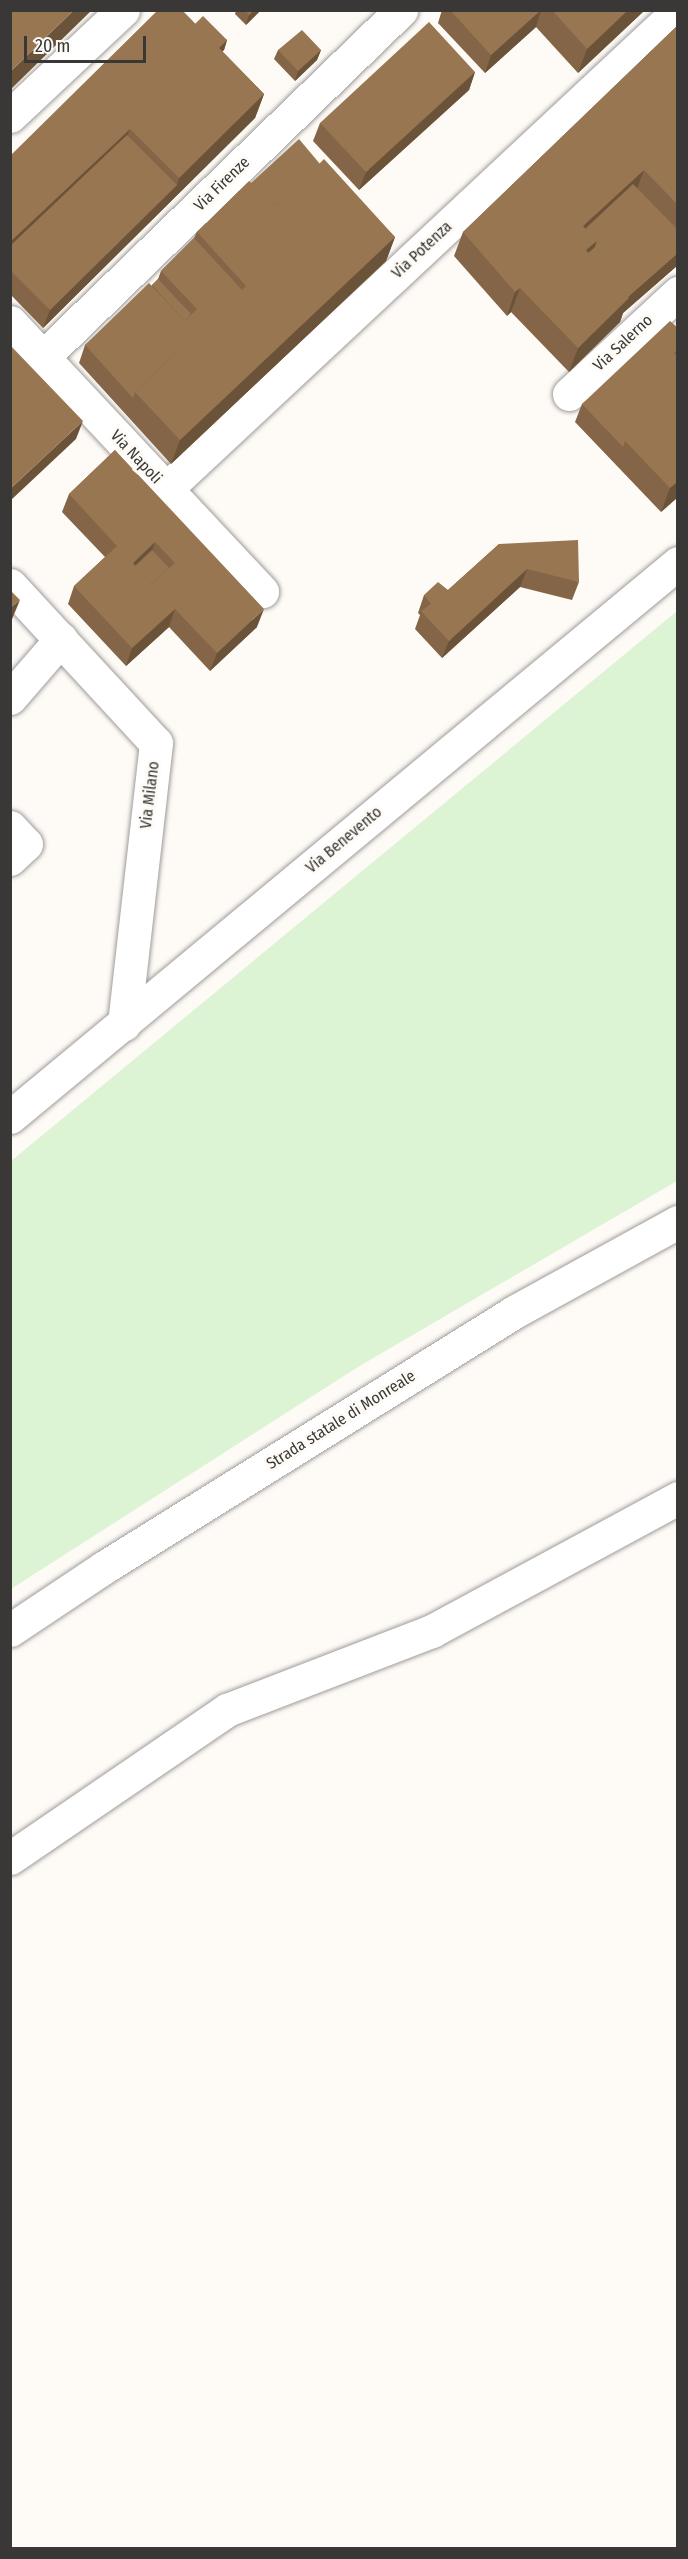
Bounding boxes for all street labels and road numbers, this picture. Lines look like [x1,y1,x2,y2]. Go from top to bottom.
street label: Via Firenze [190,153,254,215]
street label: Via Potenza [388,217,456,283]
street label: Via Salerno [589,311,657,375]
street label: Via Napoli [106,426,166,488]
street label: Via Milano [136,760,164,830]
street label: Via Benevento [302,803,386,877]
street label: Strada statale di Monreale [263,1366,419,1474]

